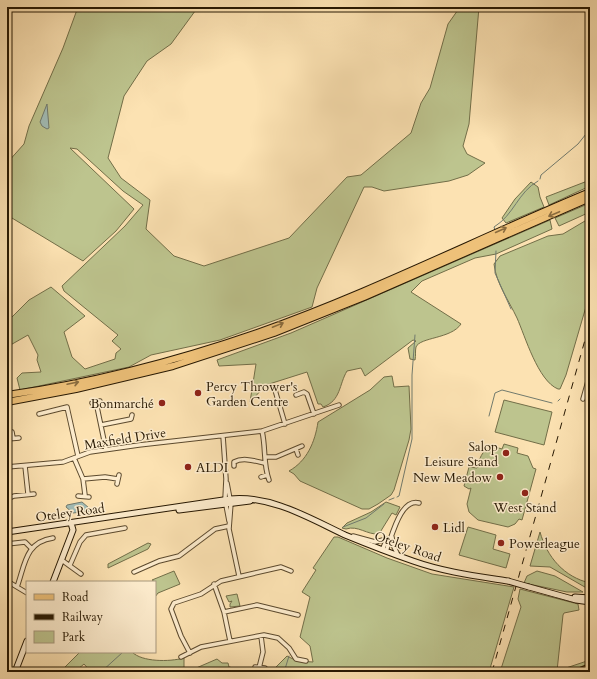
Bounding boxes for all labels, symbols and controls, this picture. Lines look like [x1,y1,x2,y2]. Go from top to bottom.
one-way arrow [549,211,561,218]
one-way arrow [495,226,507,233]
one-way arrow [272,320,284,328]
place label: Percy Thrower's Garden Centre [206,378,297,411]
one-way arrow [66,379,79,387]
marker: Percy Thrower's Garden Centre [193,388,203,398]
place label: Bonmarché [90,395,154,413]
marker: Bonmarché [157,398,167,408]
street label: Maxfield Drive [83,424,167,454]
place label: Salop Leisure Stand [424,438,498,471]
marker: Salop Leisure Stand [501,448,511,458]
place label: ALDI [196,459,228,477]
marker: ALDI [183,462,193,472]
place label: New Meadow [413,469,493,487]
marker: New Meadow [495,472,505,482]
marker: West Stand [520,488,530,498]
street label: Oteley Road [35,499,106,527]
place label: West Stand [493,499,556,517]
place label: Lidl [443,519,465,537]
marker: Lidl [430,522,440,532]
street label: Oteley Road [372,527,443,567]
place label: Powerleague [509,535,580,553]
marker: Powerleague [496,538,506,548]
legend [26,581,156,653]
text: Road [62,589,89,605]
text: Railway [62,609,104,625]
text: Park [62,629,86,645]

